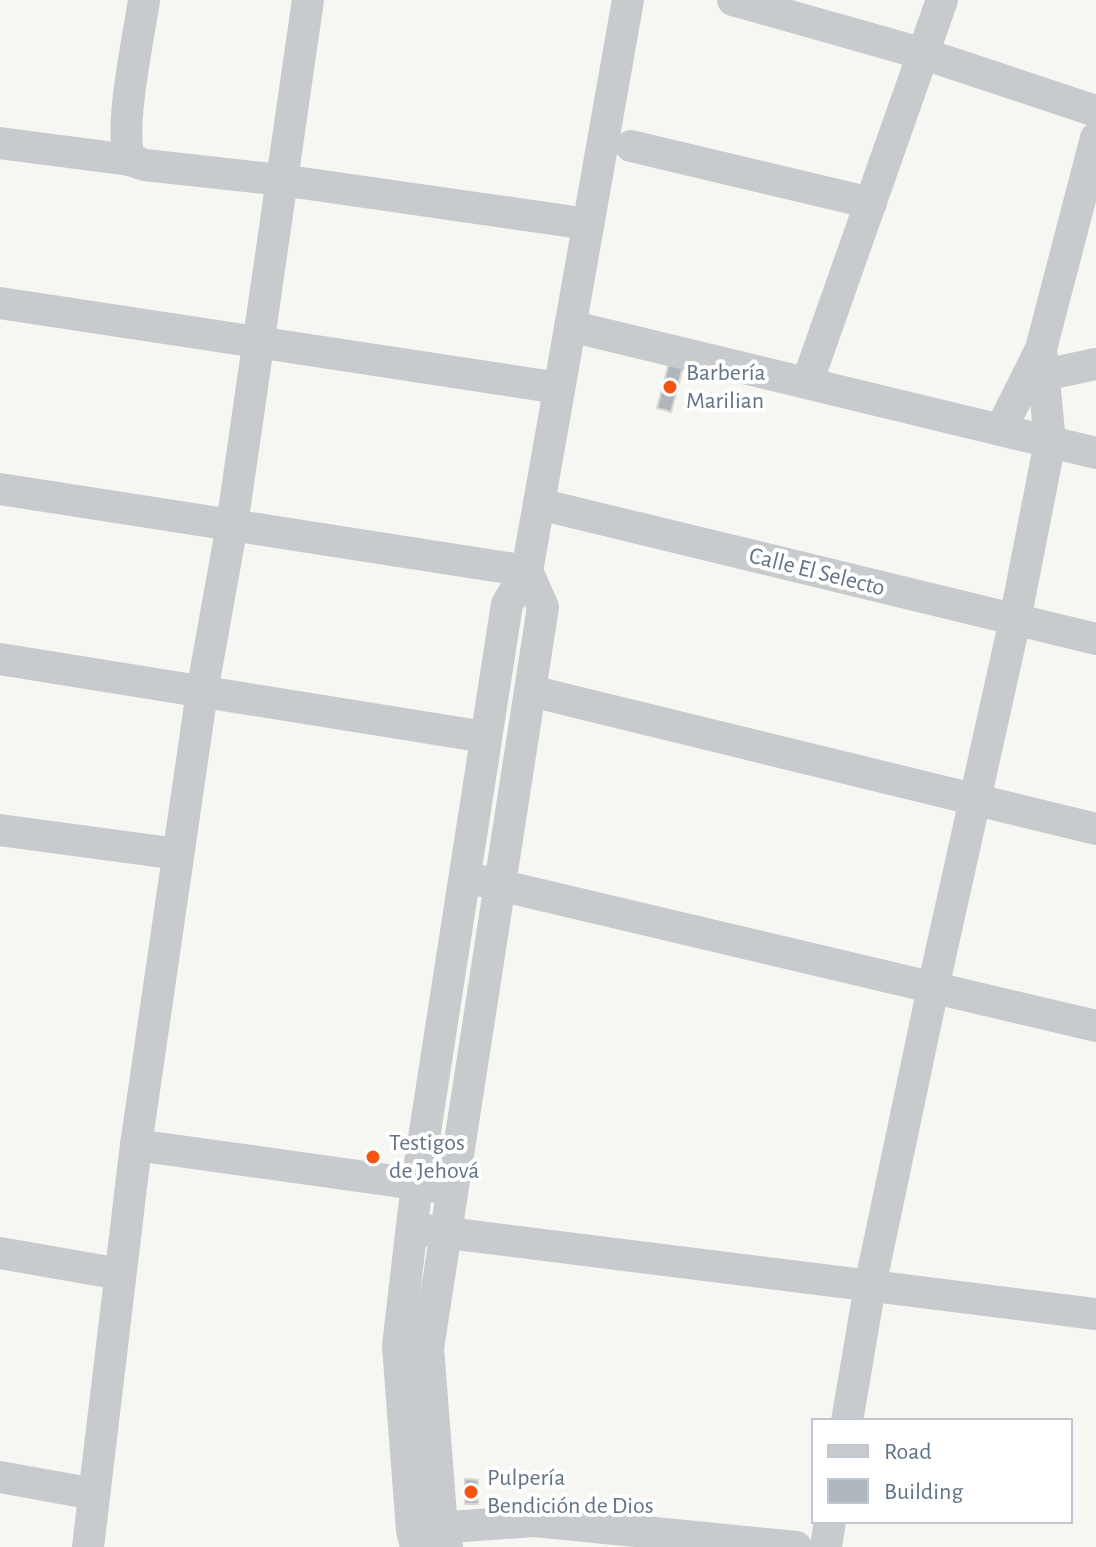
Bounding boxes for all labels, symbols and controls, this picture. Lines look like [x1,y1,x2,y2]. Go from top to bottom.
place label: Barbería Marilian [686,361,766,413]
marker: Barbería Marilian [661,378,679,396]
street label: Calle El Selecto [747,544,887,600]
place label: Testigos de Jehová [389,1131,479,1183]
marker: Testigos de Jehová [364,1148,382,1166]
legend [812,1419,1072,1523]
text: Road [884,1440,932,1464]
place label: Pulpería Bendición de Dios [487,1466,654,1518]
text: Building [884,1480,963,1504]
marker: Pulpería Bendición de Dios [462,1483,480,1501]

